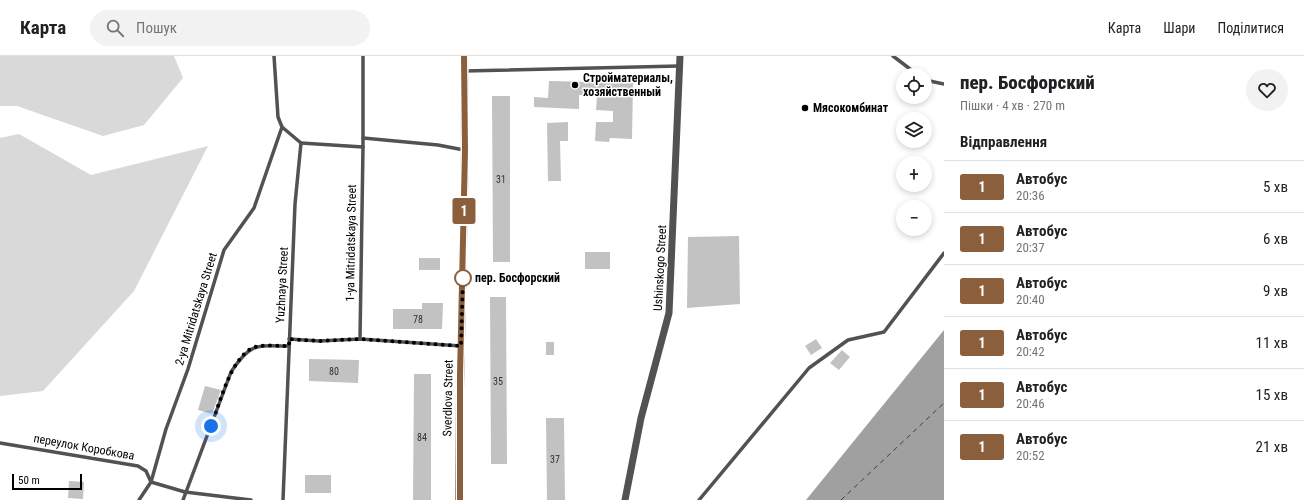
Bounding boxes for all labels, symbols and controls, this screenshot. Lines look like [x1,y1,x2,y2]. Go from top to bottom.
search box [90,10,370,46]
text: Карта [20,16,66,39]
icon: search [104,17,126,39]
text: Пошук [136,19,177,37]
text: Карта [1108,20,1141,36]
text: Шари [1163,20,1195,36]
text: Поділитися [1217,20,1284,36]
map controls [896,68,932,236]
button: locate [896,68,932,104]
button: heart [1246,69,1288,111]
place label: Стройматериалы, хозяйственный [583,71,673,99]
text: пер. Босфорский [960,71,1095,94]
marker: Стройматериалы, хозяйственный [570,80,580,90]
text: Пішки · 4 хв · 270 m [960,98,1065,113]
place label: Мясокомбинат [813,101,889,115]
marker: Мясокомбинат [800,103,810,113]
button: layers [896,112,932,148]
text: Відправлення [960,133,1047,151]
button: + [896,156,932,192]
text: Автобус [1016,170,1067,188]
house number: 31 [496,174,506,185]
text: 5 хв [1263,178,1288,196]
text: 1 [978,179,986,195]
street label: 1-ya Mitridatskaya Street [343,184,359,302]
text: 20:36 [1016,188,1045,203]
line badge: 1 [451,198,477,224]
button: − [896,200,932,236]
text: 1 [460,203,468,219]
text: Автобус [1016,222,1067,240]
street label: Ushinskogo Street [651,224,669,311]
text: 6 хв [1263,230,1288,248]
text: 1 [978,231,986,247]
text: 20:37 [1016,240,1045,255]
street label: Yuzhnaya Street [273,246,291,323]
street label: 2-ya Mitridatskaya Street [172,250,220,367]
marker: пер. Босфорский [454,269,472,287]
place label: пер. Босфорский [475,271,560,285]
text: Автобус [1016,274,1067,292]
text: 9 хв [1263,282,1288,300]
text: 1 [978,283,986,299]
text: 20:40 [1016,292,1045,307]
house number: 78 [413,314,423,325]
text: Автобус [1016,326,1067,344]
text: 11 хв [1256,334,1288,352]
text: 1 [978,335,986,351]
text: 20:42 [1016,344,1045,359]
street label: Sverdlova Street [440,359,456,436]
house number: 80 [329,366,339,377]
house number: 35 [493,376,503,387]
text: Автобус [1016,378,1067,396]
text: 15 хв [1256,386,1288,404]
text: 1 [978,387,986,403]
text: 20:46 [1016,396,1045,411]
your location [201,416,221,436]
text: Автобус [1016,430,1067,448]
street label: переулок Коробкова [32,431,136,463]
house number: 84 [417,432,427,443]
text: 21 хв [1256,438,1288,456]
text: 1 [978,439,986,455]
text: 20:52 [1016,448,1045,463]
house number: 37 [550,454,560,465]
scale bar [12,472,82,491]
text: 50 m [18,474,40,487]

